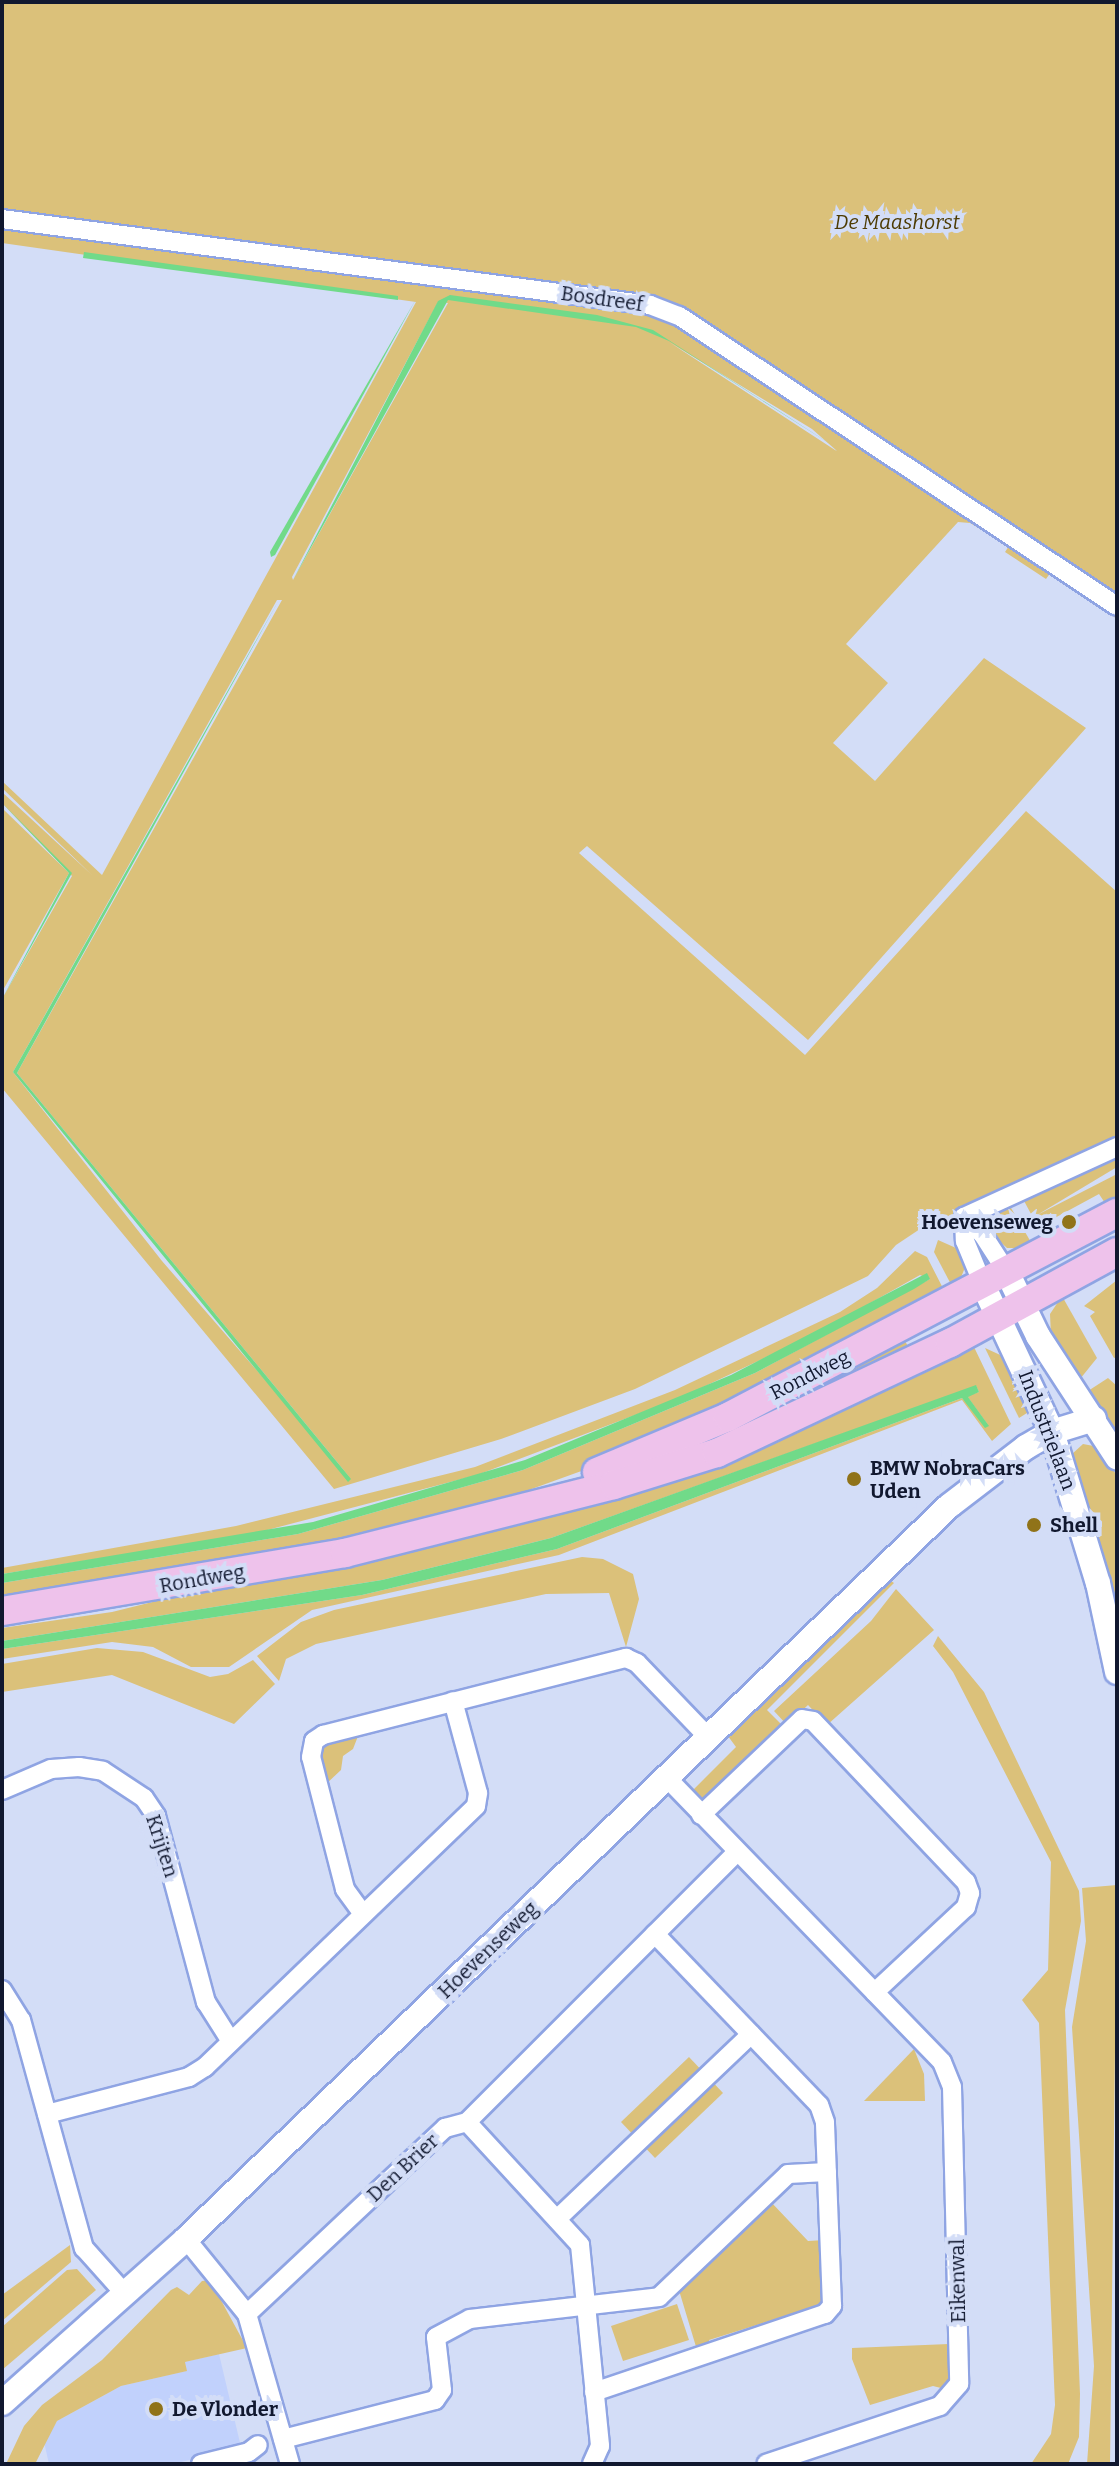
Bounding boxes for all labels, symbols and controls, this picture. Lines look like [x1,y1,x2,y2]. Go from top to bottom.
park label: De Maashorst [834,210,960,234]
street label: Bosdreef [559,281,645,317]
place label: Hoevenseweg [921,1210,1053,1234]
marker: Hoevenseweg [1060,1213,1078,1231]
street label: Rondweg [766,1345,854,1405]
street label: Industrielaan [1013,1367,1081,1493]
place label: BMW NobraCars Uden [870,1456,1025,1503]
marker: BMW NobraCars Uden [845,1470,863,1488]
place label: Shell [1050,1513,1098,1537]
marker: Shell [1025,1516,1043,1534]
street label: Rondweg [158,1560,246,1598]
street label: Krijten [141,1812,183,1880]
street label: Hoevenseweg [433,1896,543,2004]
street label: Den Brier [362,2129,444,2207]
street label: Eikenwal [945,2239,971,2323]
place label: De Vlonder [172,2397,278,2421]
marker: De Vlonder [147,2400,165,2418]

